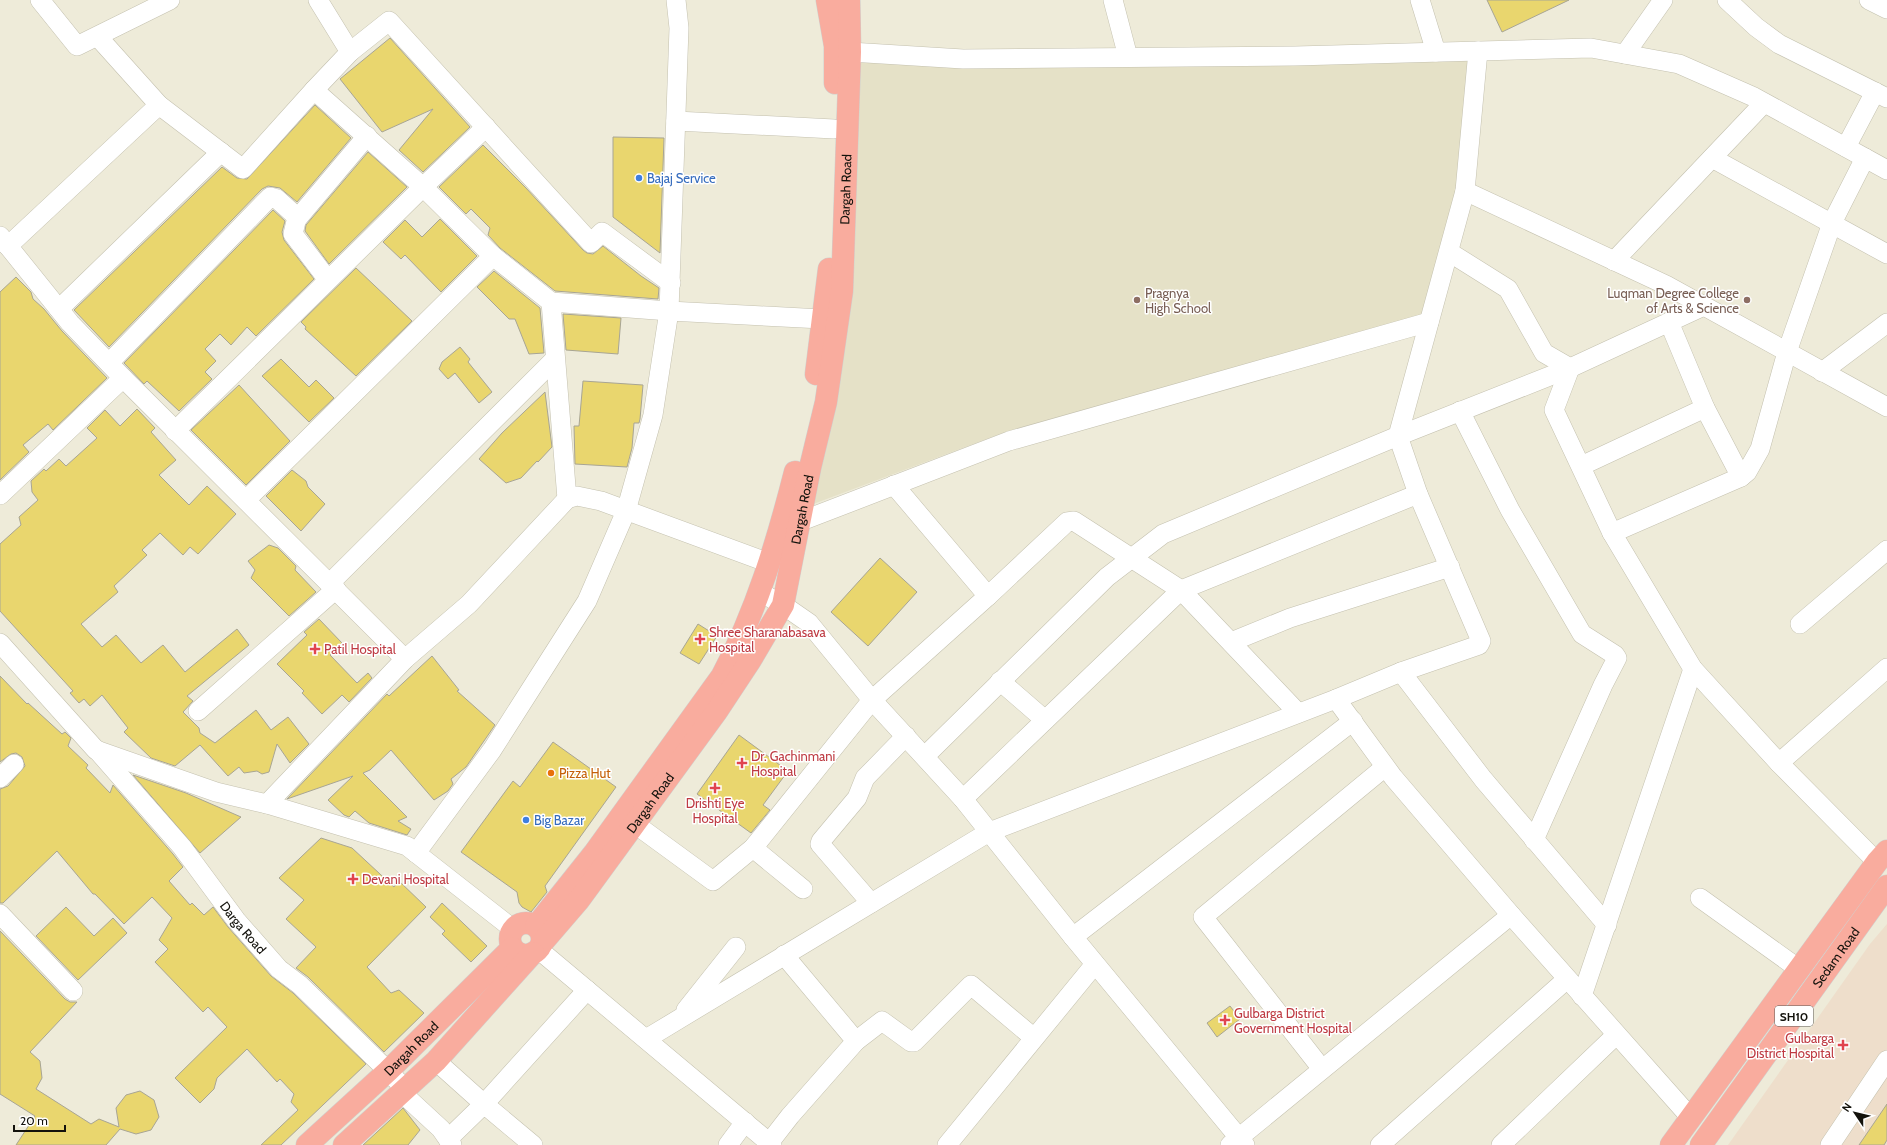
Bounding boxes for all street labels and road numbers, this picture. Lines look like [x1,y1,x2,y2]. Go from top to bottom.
street label: Dargah Road [836,154,855,225]
street label: Dargah Road [787,473,816,546]
street label: Dargah Road [623,770,677,836]
street label: Darga Road [217,898,270,957]
street label: Sedam Road [1809,924,1863,991]
road number: SH10 [1775,1006,1813,1026]
street label: Dargah Road [380,1018,442,1079]

